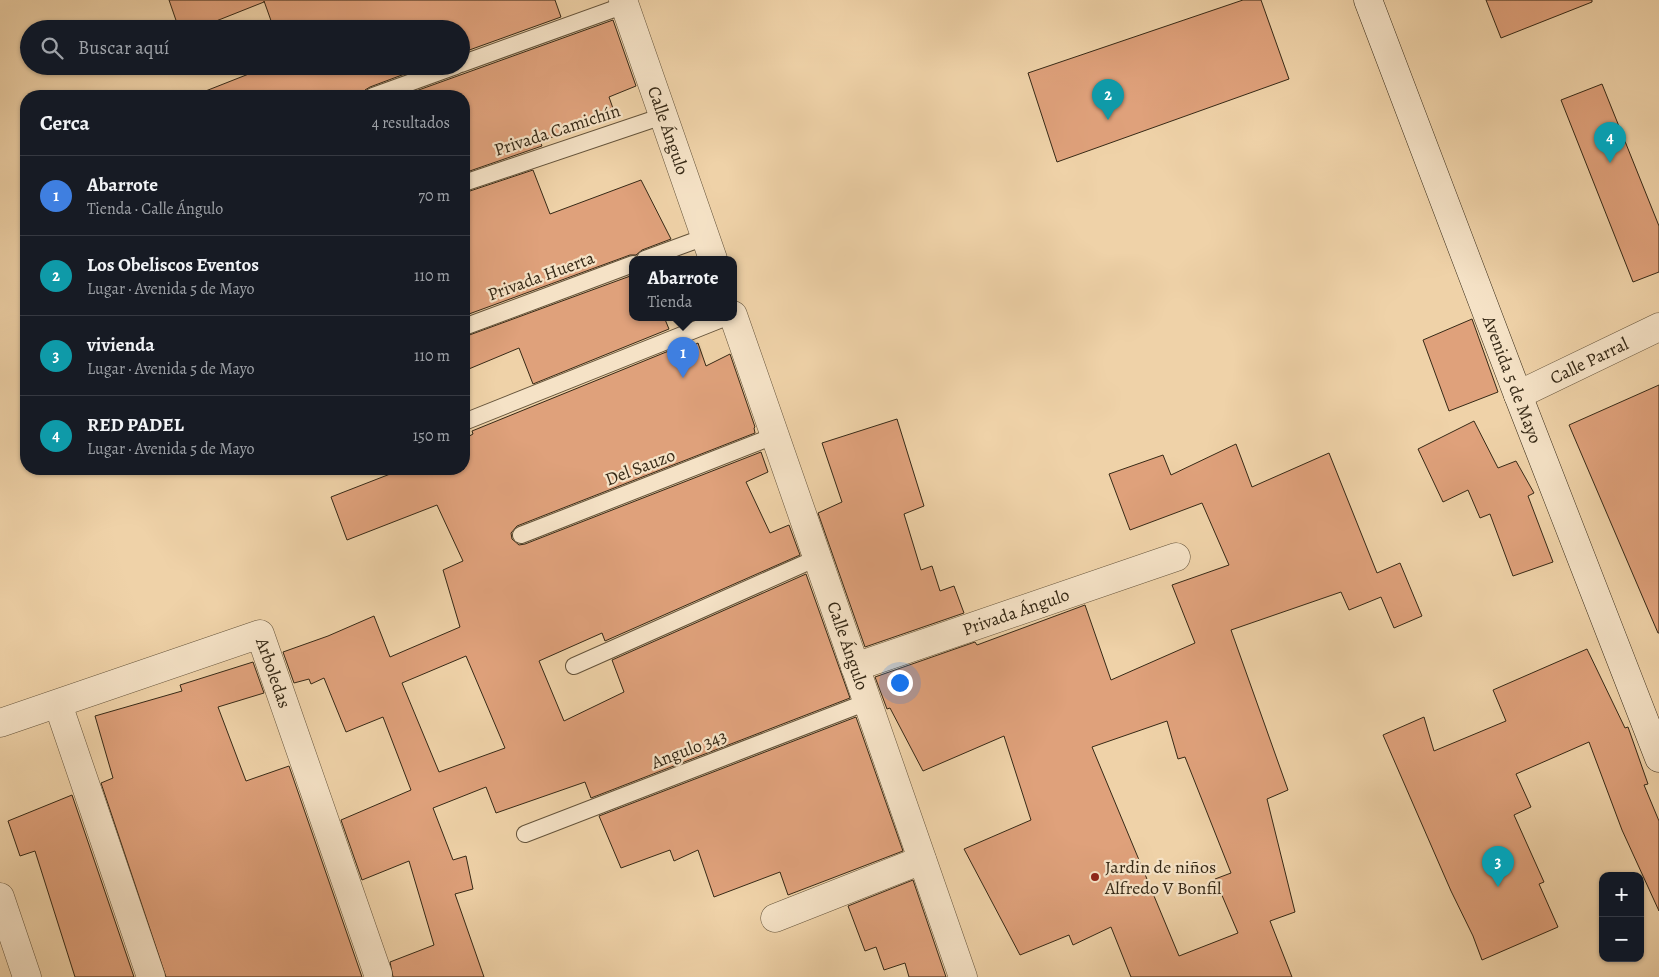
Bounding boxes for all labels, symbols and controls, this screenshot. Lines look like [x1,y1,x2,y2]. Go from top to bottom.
search box [20,20,470,75]
icon: search [38,34,66,62]
text: Buscar aquí [78,35,169,61]
pin: 2 [1092,79,1124,120]
street label: Calle Ángulo [642,83,695,178]
street label: Privada Camichín [491,98,623,162]
text: Cerca [40,109,90,137]
text: 4 resultados [372,112,450,134]
pin: 4 [1594,122,1626,163]
text: Abarrote [87,172,158,198]
text: 1 [53,185,59,207]
text: 70 m [418,185,450,207]
text: Tienda · Calle Ángulo [87,198,223,220]
street label: Privada Huerta [484,245,598,306]
text: Los Obeliscos Eventos [87,252,259,278]
popup [629,256,737,321]
text: 2 [52,265,60,287]
text: 110 m [414,265,450,287]
text: Abarrote [648,265,719,291]
text: Lugar · Avenida 5 de Mayo [87,278,255,300]
text: Tienda [648,291,692,313]
street label: Avenida 5 de Mayo [1477,311,1548,447]
street label: Calle Parral [1546,331,1633,390]
text: vivienda [87,332,155,358]
pin: 1 [667,337,699,378]
text: 3 [53,345,59,367]
text: 110 m [414,345,450,367]
text: Lugar · Avenida 5 de Mayo [87,358,255,380]
text: RED PADEL [87,412,184,438]
text: 4 [52,425,60,447]
text: 150 m [413,425,450,447]
text: Lugar · Avenida 5 de Mayo [87,438,255,460]
street label: Del Sauzo [602,443,679,491]
street label: Privada Ángulo [959,582,1073,641]
street label: Calle Ángulo [821,598,874,693]
street label: Arboledas [250,634,297,711]
your location [887,670,913,696]
street label: Angulo 343 [647,724,730,775]
pin: 3 [1482,846,1514,887]
place label: Jardin de niños Alfredo V Bonfil [1104,855,1222,900]
marker: Jardin de niños Alfredo V Bonfil [1089,871,1101,883]
map controls [1599,872,1644,962]
button: + [1599,872,1644,917]
button: − [1599,917,1644,962]

